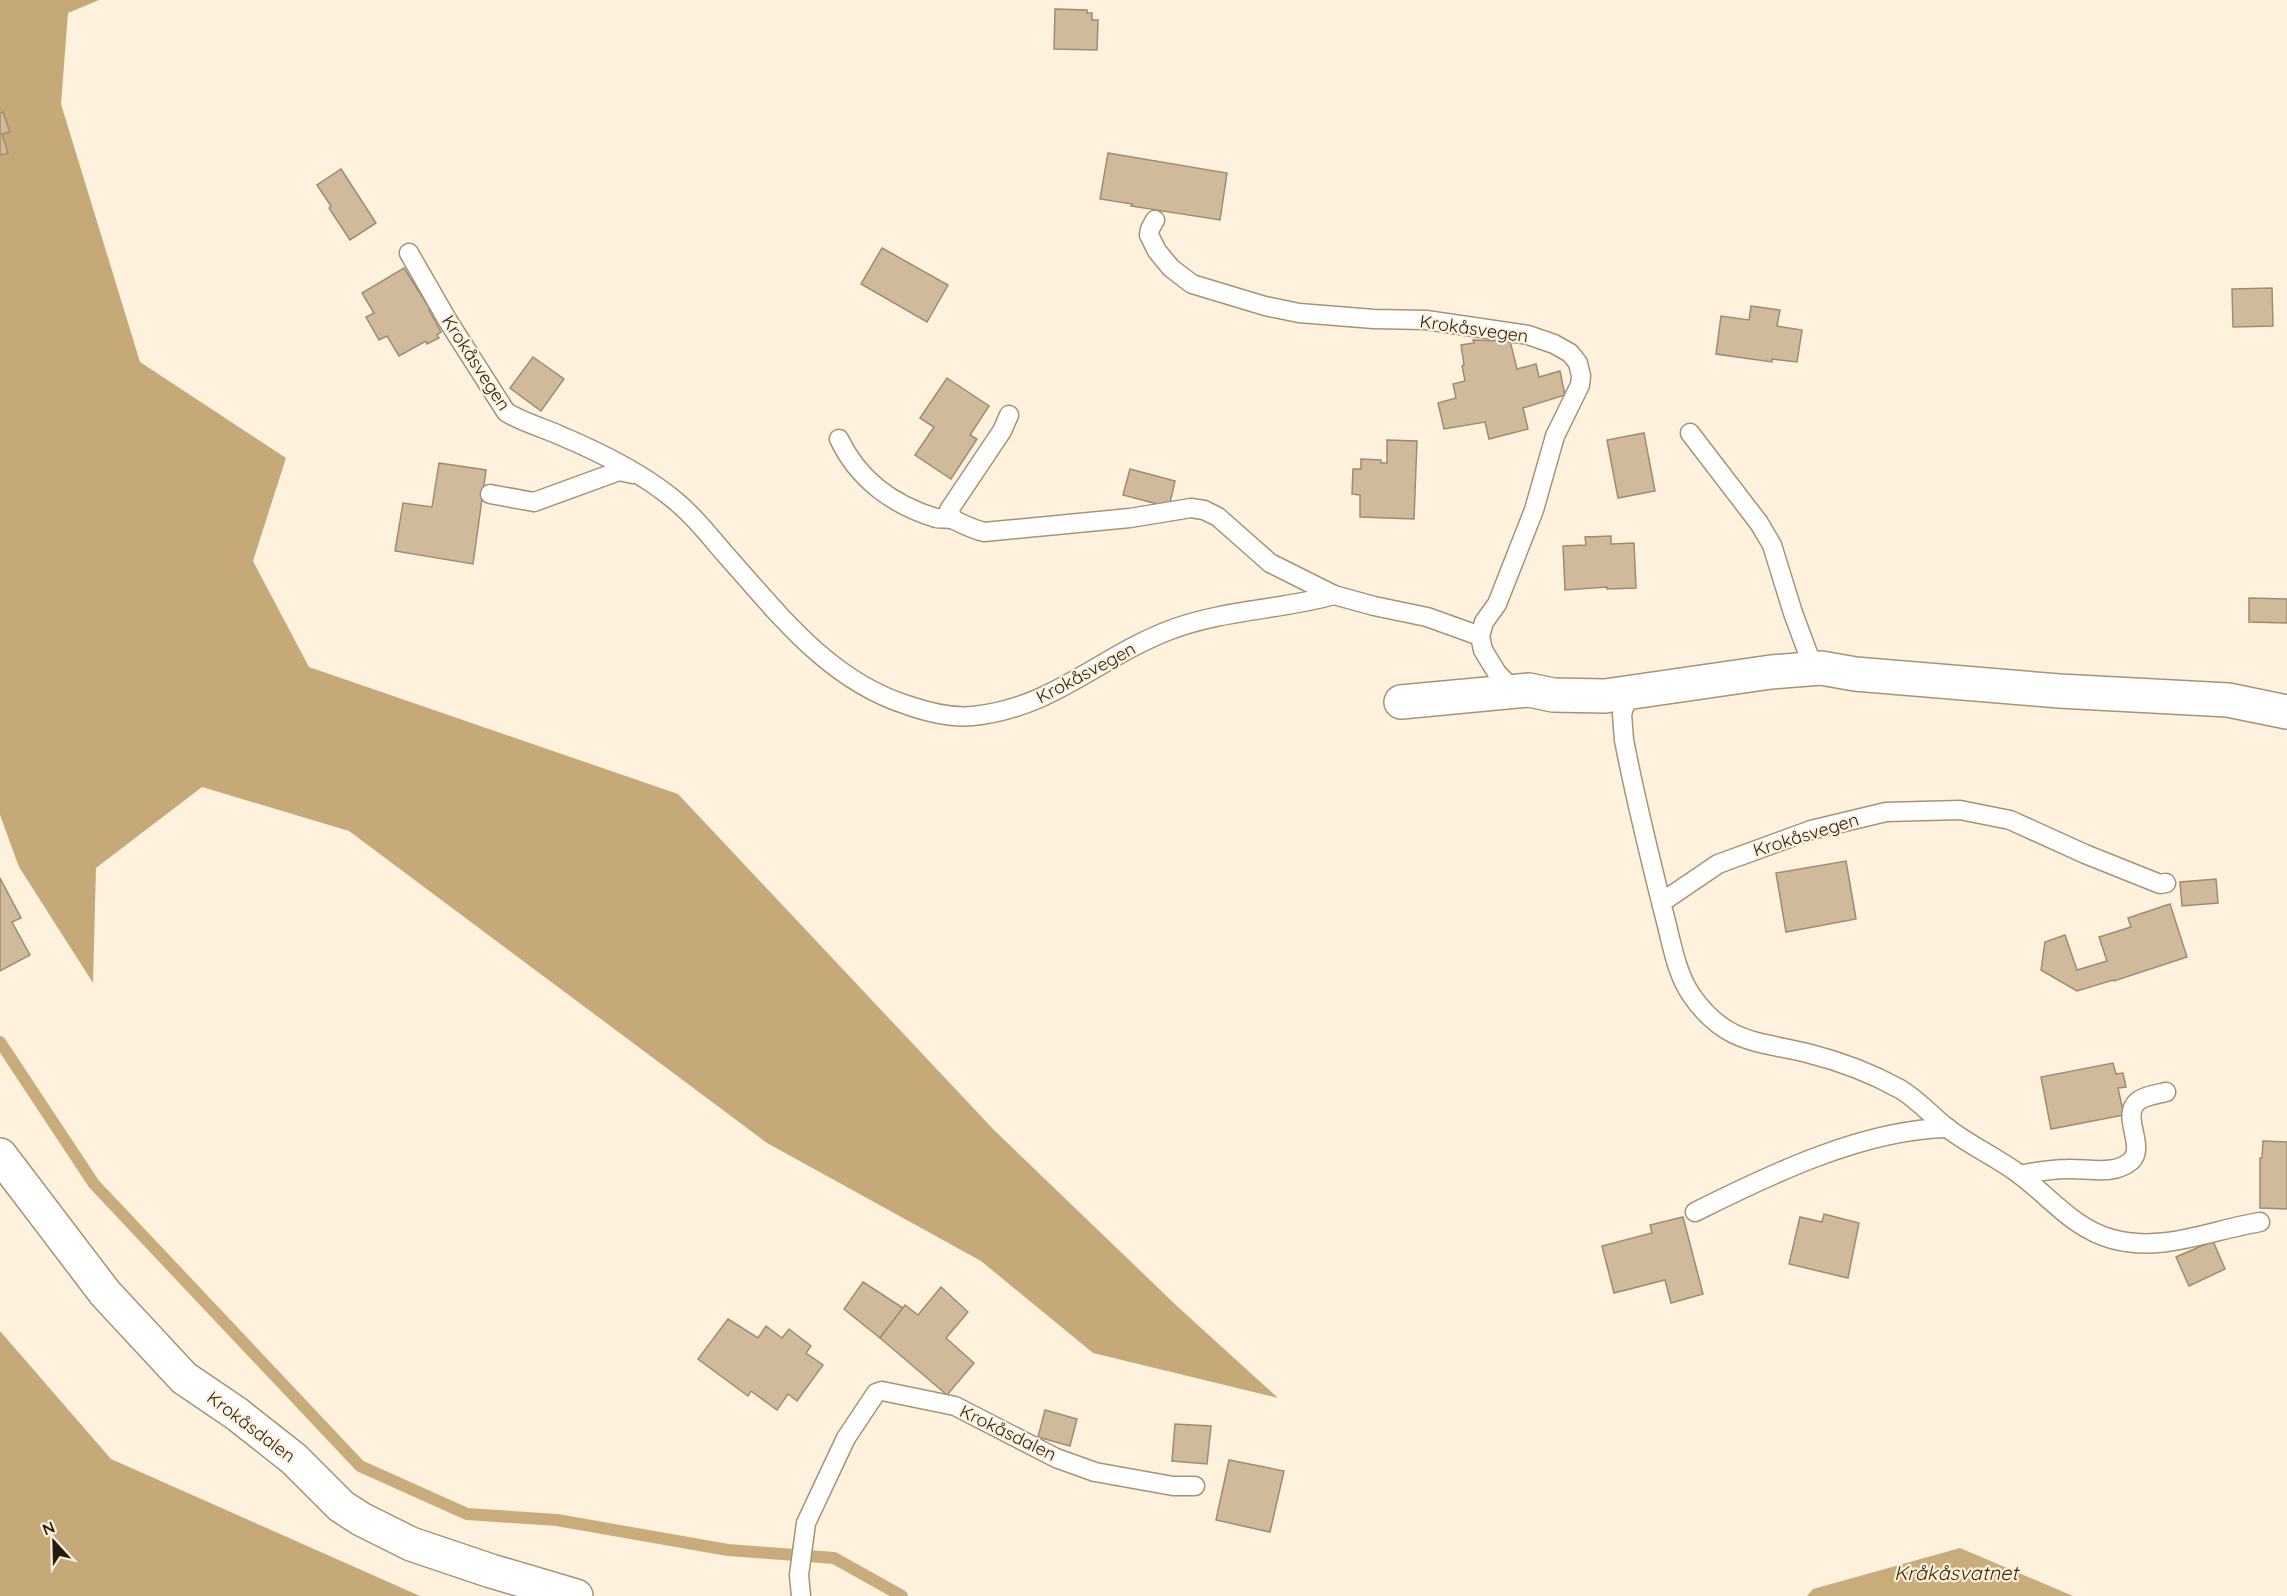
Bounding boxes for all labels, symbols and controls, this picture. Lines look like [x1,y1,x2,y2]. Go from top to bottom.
street label: Krokåsvegen [1418,310,1530,347]
street label: Krokåsvegen [437,311,516,415]
street label: Krokåsvegen [1032,637,1139,708]
street label: Krokåsvegen [1750,808,1861,861]
street label: Krokåsdalen [203,1386,300,1467]
street label: Krokåsdalen [956,1399,1060,1466]
north arrow [24,1512,84,1572]
text: N [39,1517,58,1540]
water label: Kråkåsvatnet [1894,1560,2020,1585]

